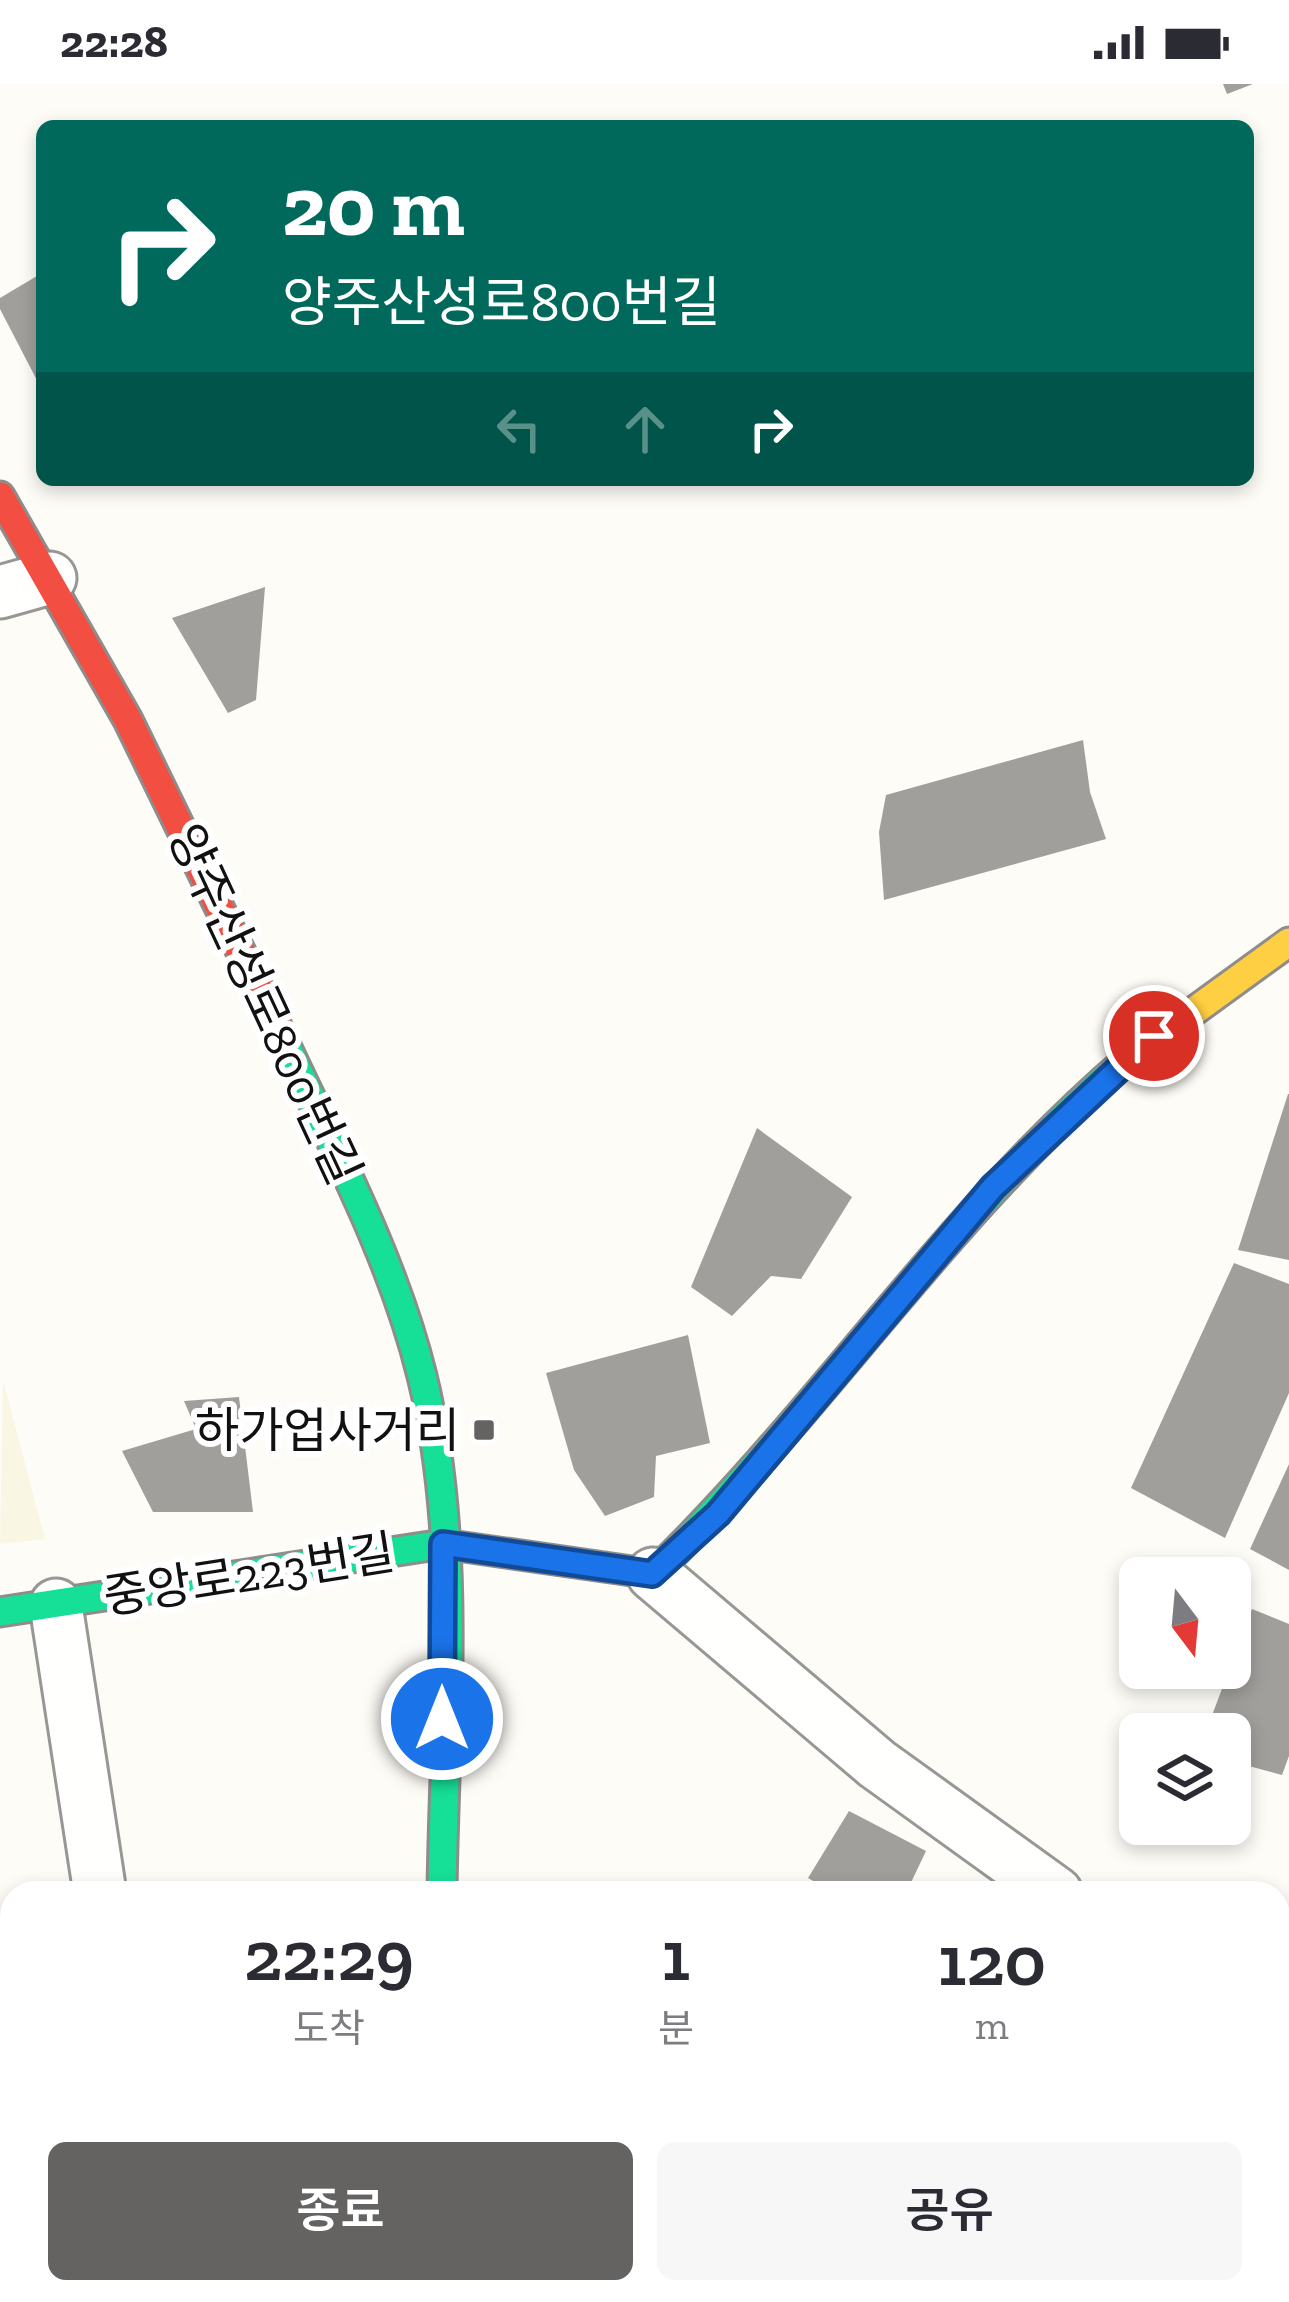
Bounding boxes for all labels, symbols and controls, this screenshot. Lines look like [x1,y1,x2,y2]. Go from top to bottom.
text: 22:28 [60,15,168,69]
text: 20 m [282,156,465,257]
icon: right [84,168,240,324]
text: 양주산성로800번길 [282,270,721,335]
icon: left [486,396,552,462]
icon: ahead [612,396,678,462]
icon: right [738,396,804,462]
street label: 양주산성로800번길 [156,815,373,1193]
pin [1103,985,1205,1087]
icon: arrive [1121,1003,1187,1069]
place label: 하가업사거리 [195,1402,460,1459]
marker: 하가업사거리 [471,1417,497,1443]
street label: 중앙로223번길 [100,1523,399,1626]
north arrow [1119,1557,1251,1689]
map controls [1119,1557,1251,1845]
position arrow [379,1656,505,1782]
button: layers [1119,1713,1251,1845]
text: 22:29 [244,1912,414,1998]
text: 1 [662,1912,690,1998]
text: 120 [938,1917,1046,2003]
text: m [975,2002,1009,2049]
text: 도착 [293,2005,365,2052]
text: 분 [658,2005,694,2052]
button: 종료 [48,2142,633,2280]
button: 공유 [657,2142,1242,2280]

